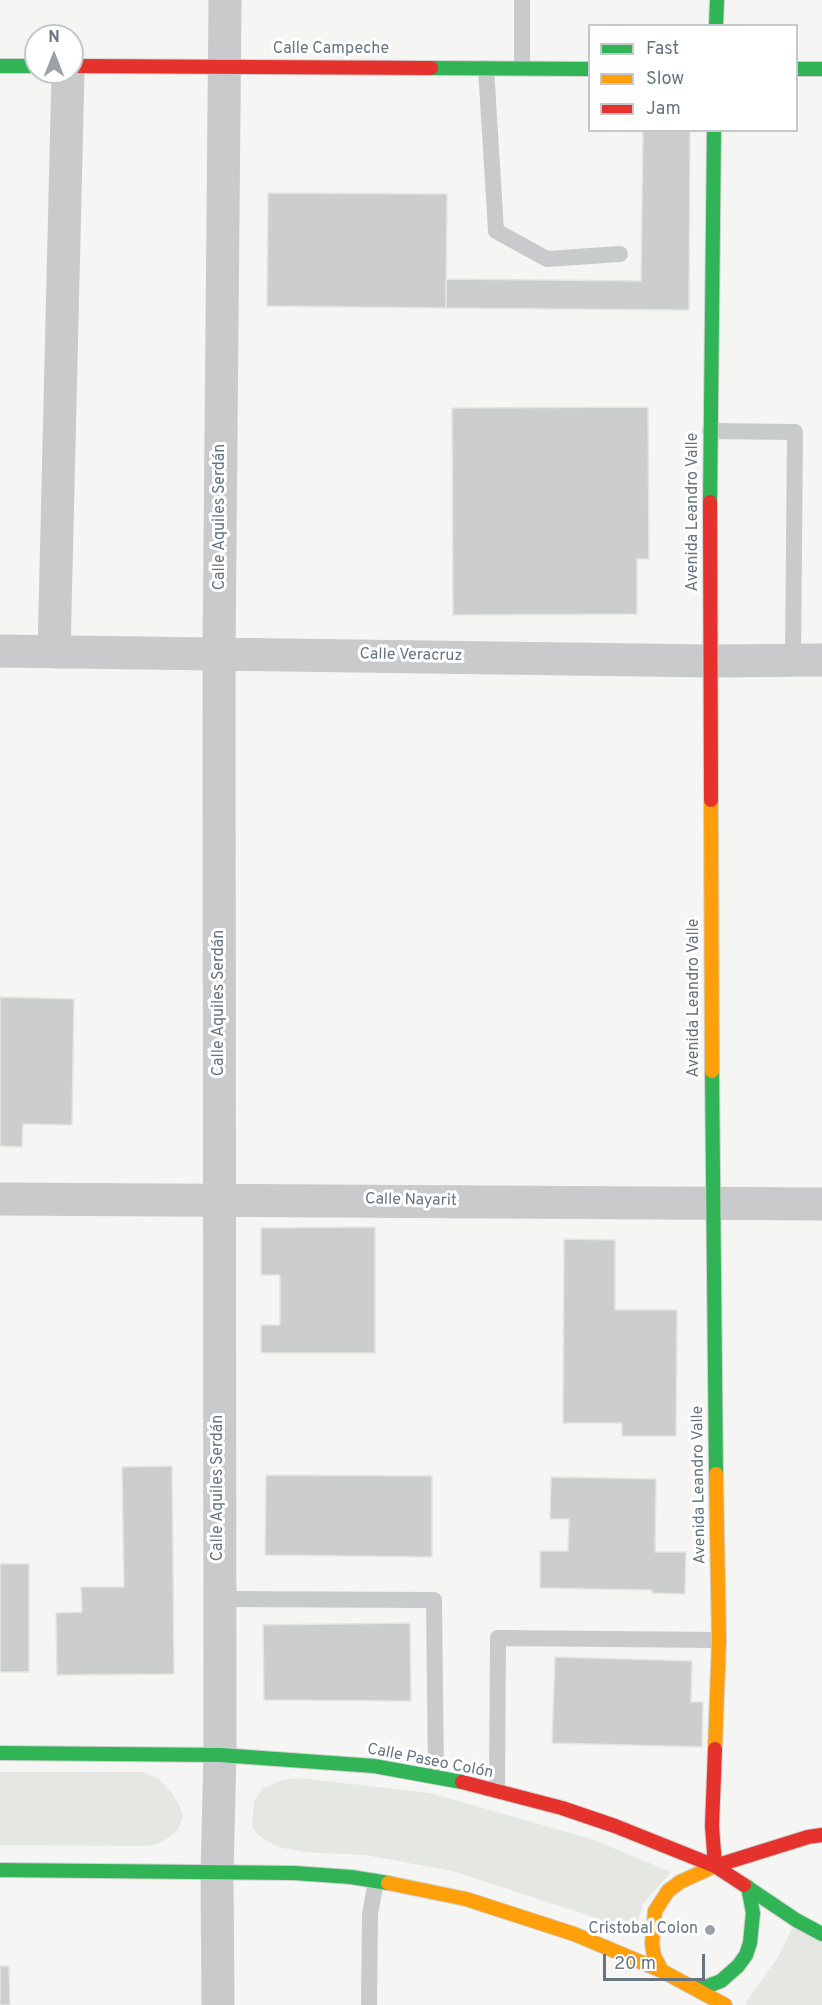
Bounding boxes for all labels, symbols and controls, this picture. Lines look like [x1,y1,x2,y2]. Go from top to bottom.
north arrow [24,24,84,84]
legend [588,24,798,132]
text: N [48,28,60,48]
text: Fast [646,38,679,61]
street label: Calle Campeche [273,40,389,60]
text: Slow [646,68,684,91]
text: Jam [646,98,681,121]
street label: Avenida Leandro Valle [684,433,704,591]
street label: Calle Aquiles Serdán [211,444,231,590]
street label: Calle Veracruz [359,646,463,666]
street label: Avenida Leandro Valle [685,919,705,1077]
street label: Calle Aquiles Serdán [210,930,230,1076]
street label: Calle Nayarit [365,1191,457,1211]
street label: Avenida Leandro Valle [689,1405,711,1565]
street label: Calle Aquiles Serdán [209,1415,229,1561]
street label: Calle Paseo Colón [365,1740,495,1784]
place label: Cristobal Colon [588,1920,698,1940]
marker: Cristobal Colon [703,1923,717,1937]
scale bar [606,1942,708,1980]
text: 20 m [614,1953,656,1976]

